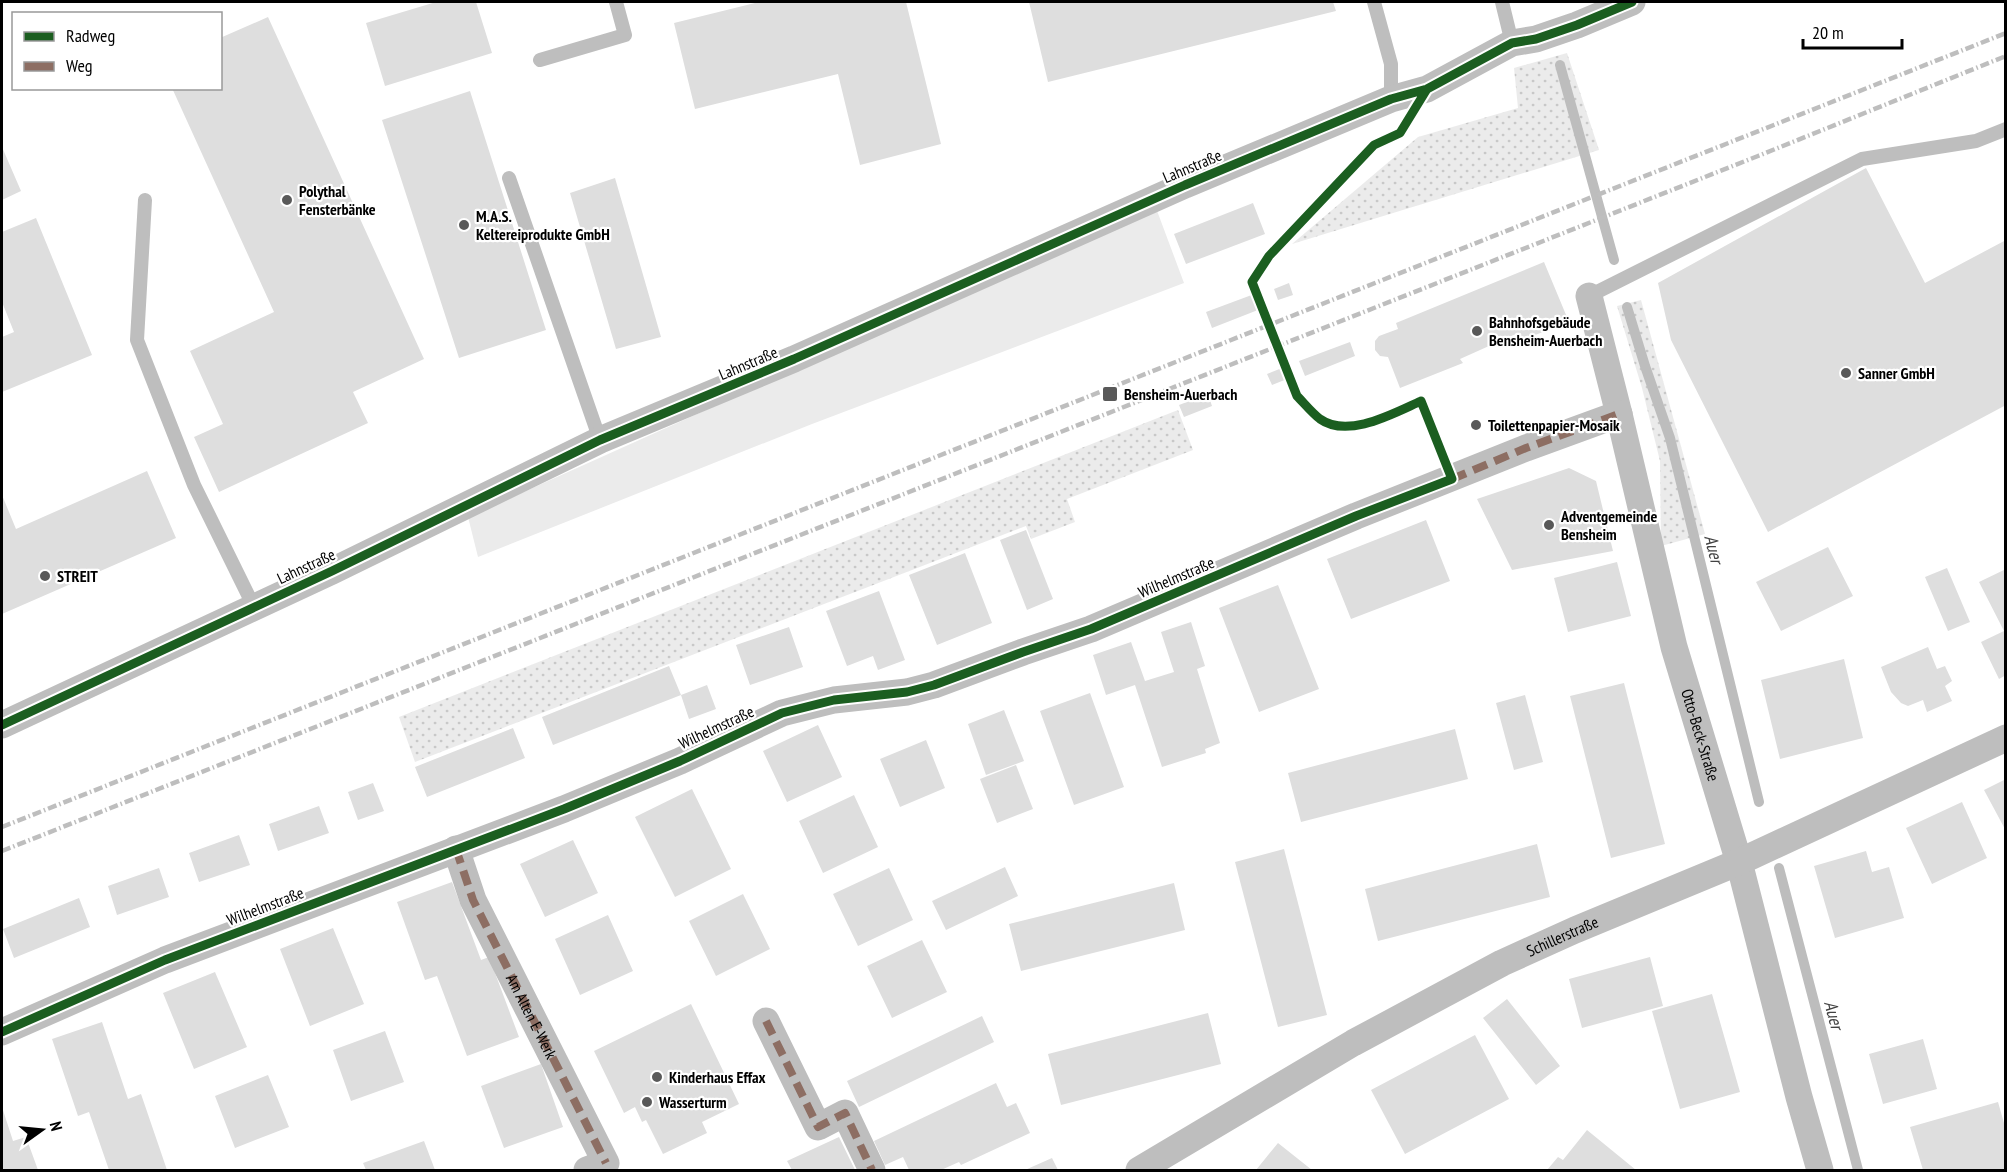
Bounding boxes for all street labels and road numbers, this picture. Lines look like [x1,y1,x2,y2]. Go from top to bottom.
street label: Lahnstraße [1160,145,1224,187]
street label: Lahnstraße [716,342,780,384]
street label: Lahnstraße [274,544,338,588]
street label: Wilhelmstraße [1135,552,1217,602]
street label: Otto-Beck-Straße [1677,686,1724,784]
street label: Wilhelmstraße [675,701,757,753]
street label: Wilhelmstraße [224,882,306,930]
street label: Schillerstraße [1523,911,1601,961]
street label: Am Alten E-Werk [502,970,562,1063]

